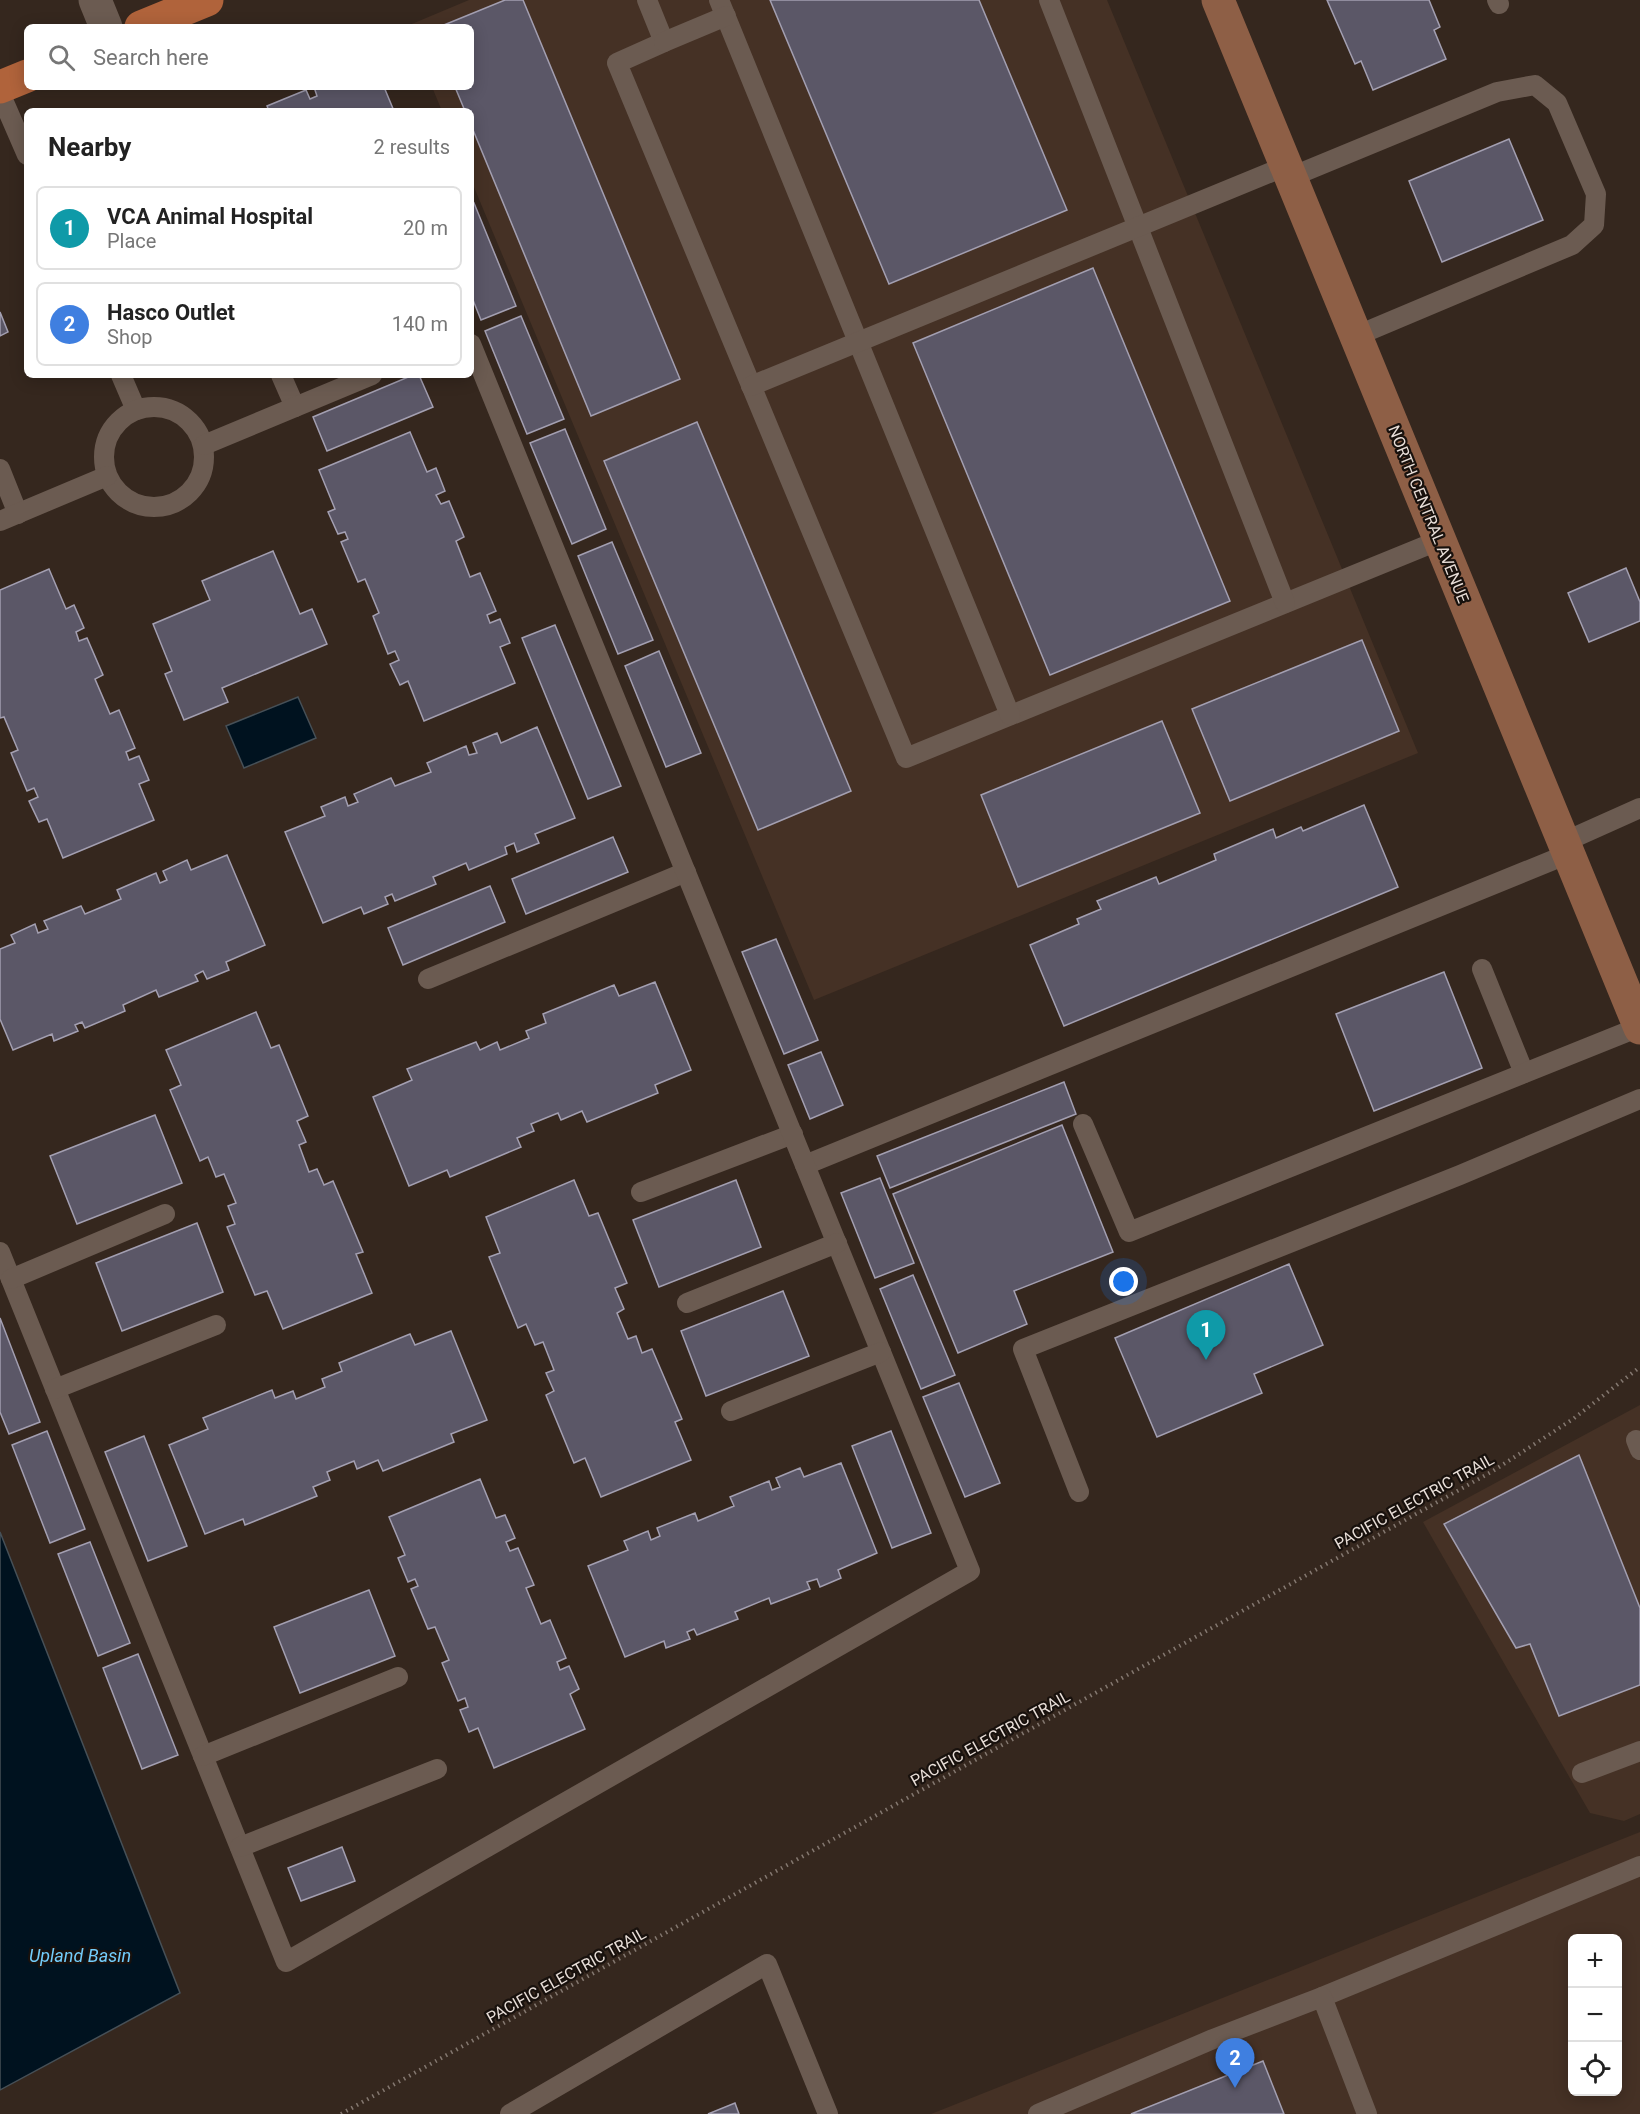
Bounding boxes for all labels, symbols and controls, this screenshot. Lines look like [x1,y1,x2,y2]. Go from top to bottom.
search box [24,24,474,90]
icon: search [45,41,78,74]
text: Search here [93,45,209,70]
text: Nearby [48,132,131,162]
text: 2 results [374,135,450,159]
text: VCA Animal Hospital [107,204,313,229]
text: 1 [64,216,75,240]
text: 20 m [403,216,448,240]
text: Place [107,229,156,253]
text: Hasco Outlet [107,300,235,325]
text: 2 [64,312,75,336]
text: 140 m [392,312,448,336]
text: Shop [107,325,153,349]
street label: NORTH CENTRAL AVENUE [1384,423,1473,606]
your location [1109,1267,1138,1296]
pin: 1 [1186,1310,1226,1360]
street label: PACIFIC ELECTRIC TRAIL [1331,1449,1498,1553]
street label: PACIFIC ELECTRIC TRAIL [907,1686,1074,1790]
street label: PACIFIC ELECTRIC TRAIL [483,1923,650,2027]
map controls [1568,1934,1622,2096]
button: + [1568,1934,1622,1988]
water label: Upland Basin [29,1945,131,1966]
button: − [1568,1988,1622,2042]
pin: 2 [1216,2038,1254,2088]
button: locate [1568,2042,1622,2096]

